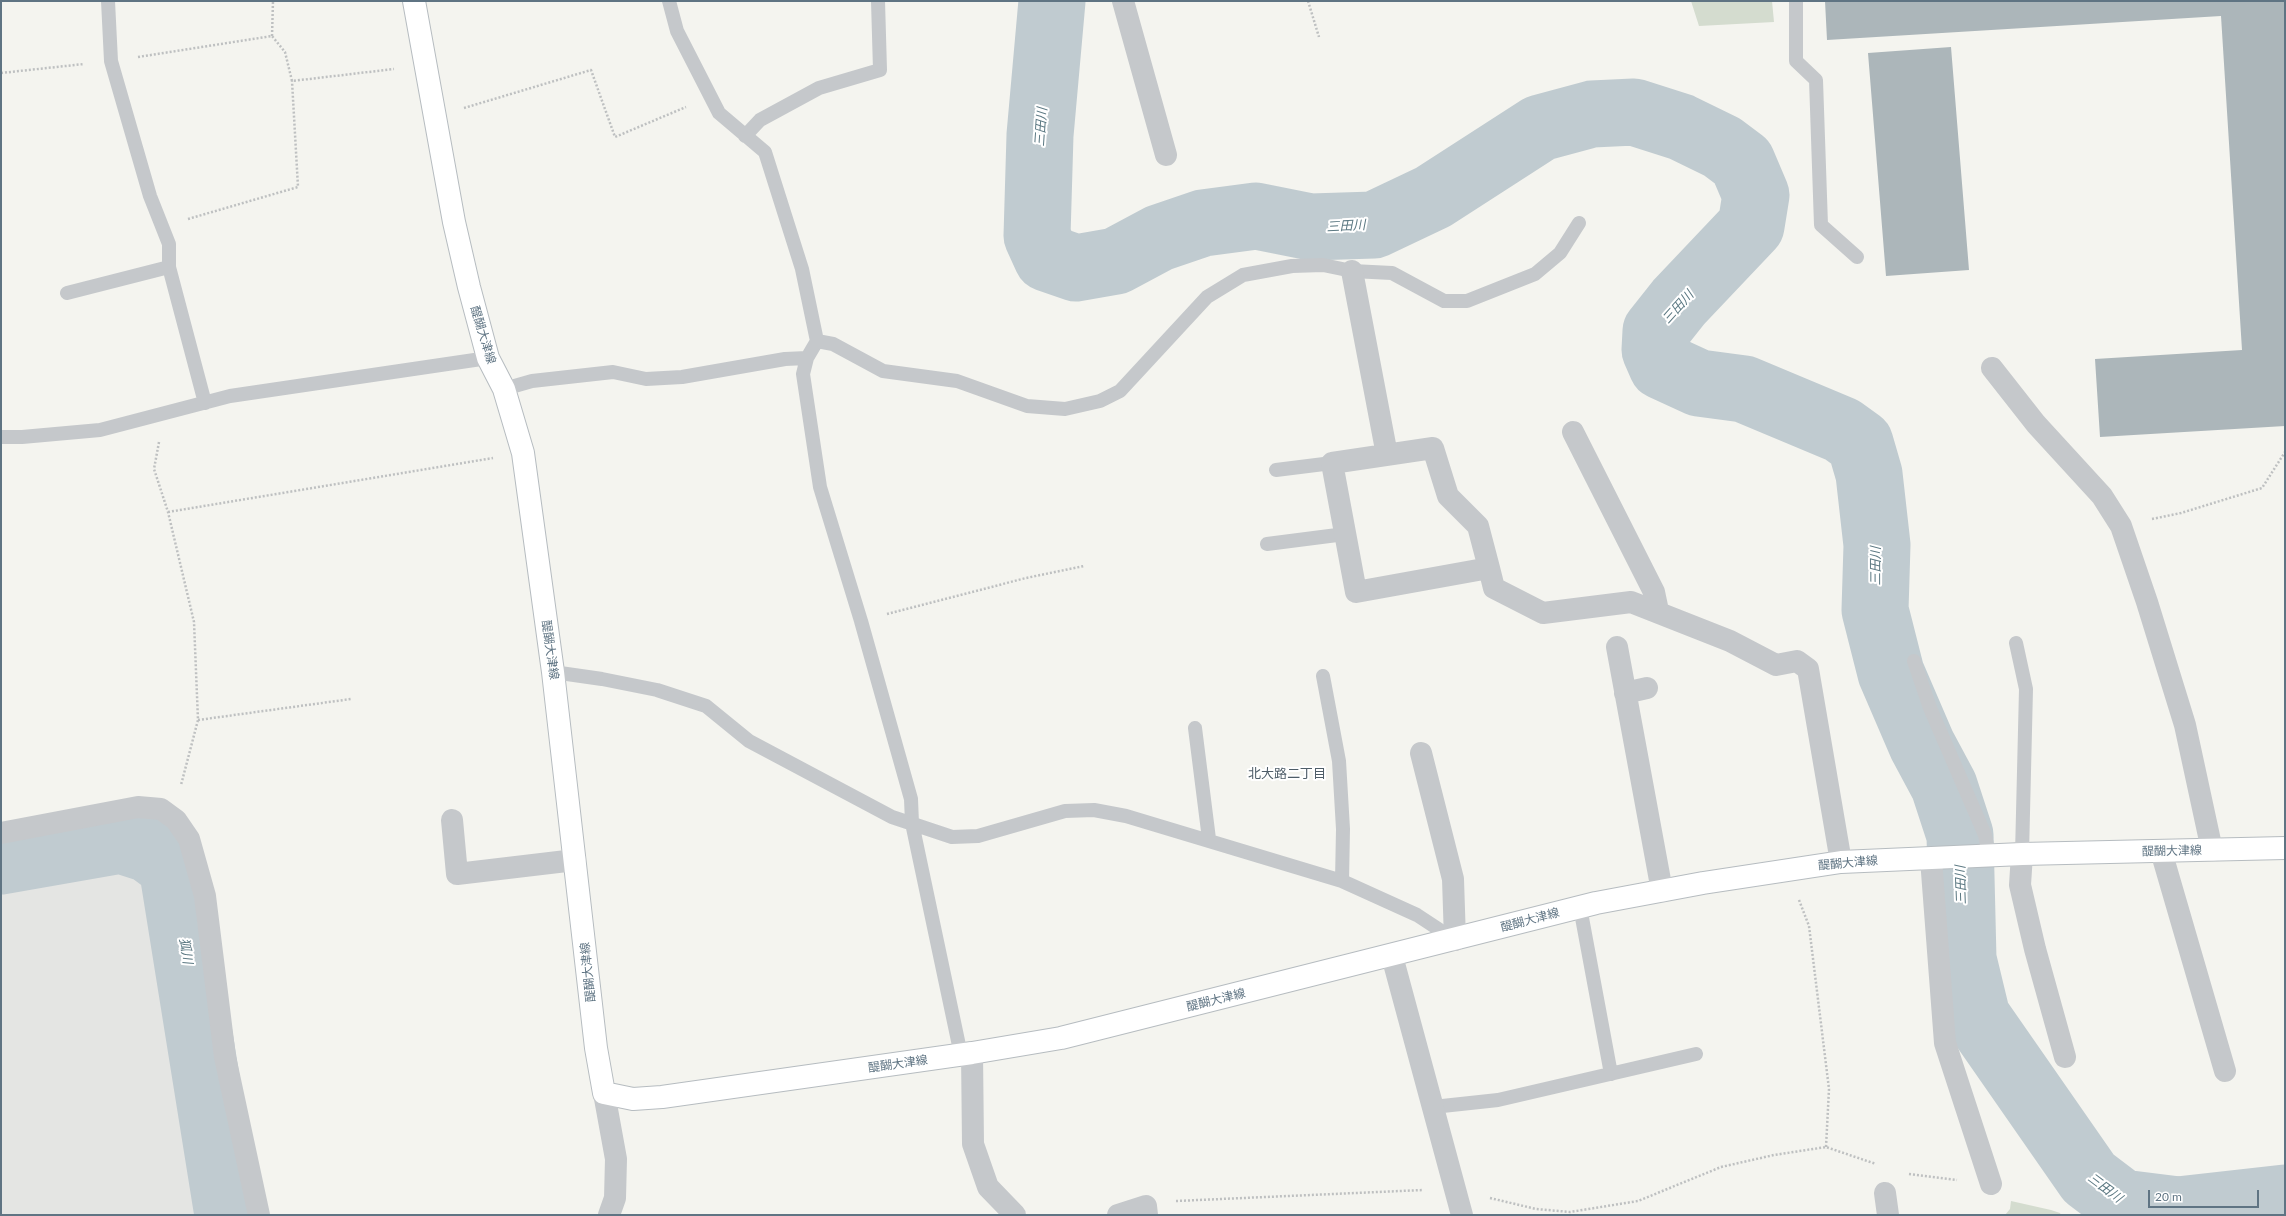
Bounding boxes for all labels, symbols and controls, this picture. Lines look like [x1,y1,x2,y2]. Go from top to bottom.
water label: 三田川 [1032,107,1050,147]
water label: 三田川 [1326,217,1366,235]
water label: 三田川 [1659,287,1697,327]
street label: 醍醐大津線 [467,304,499,366]
water label: 三田川 [1868,547,1884,585]
street label: 醍醐大津線 [539,619,561,681]
district label: 北大路二丁目 [1248,766,1326,782]
street label: 醍醐大津線 [2142,843,2202,859]
street label: 醍醐大津線 [1817,853,1879,873]
water label: 三田川 [1953,865,1969,905]
street label: 醍醐大津線 [1499,905,1561,935]
water label: 狐川 [176,937,196,965]
street label: 醍醐大津線 [578,941,598,1003]
street label: 醍醐大津線 [1185,986,1247,1014]
street label: 醍醐大津線 [867,1053,929,1075]
water label: 三田川 [2085,1170,2125,1206]
scale bar [2150,1182,2261,1208]
text: 20 m [2155,1189,2182,1204]

